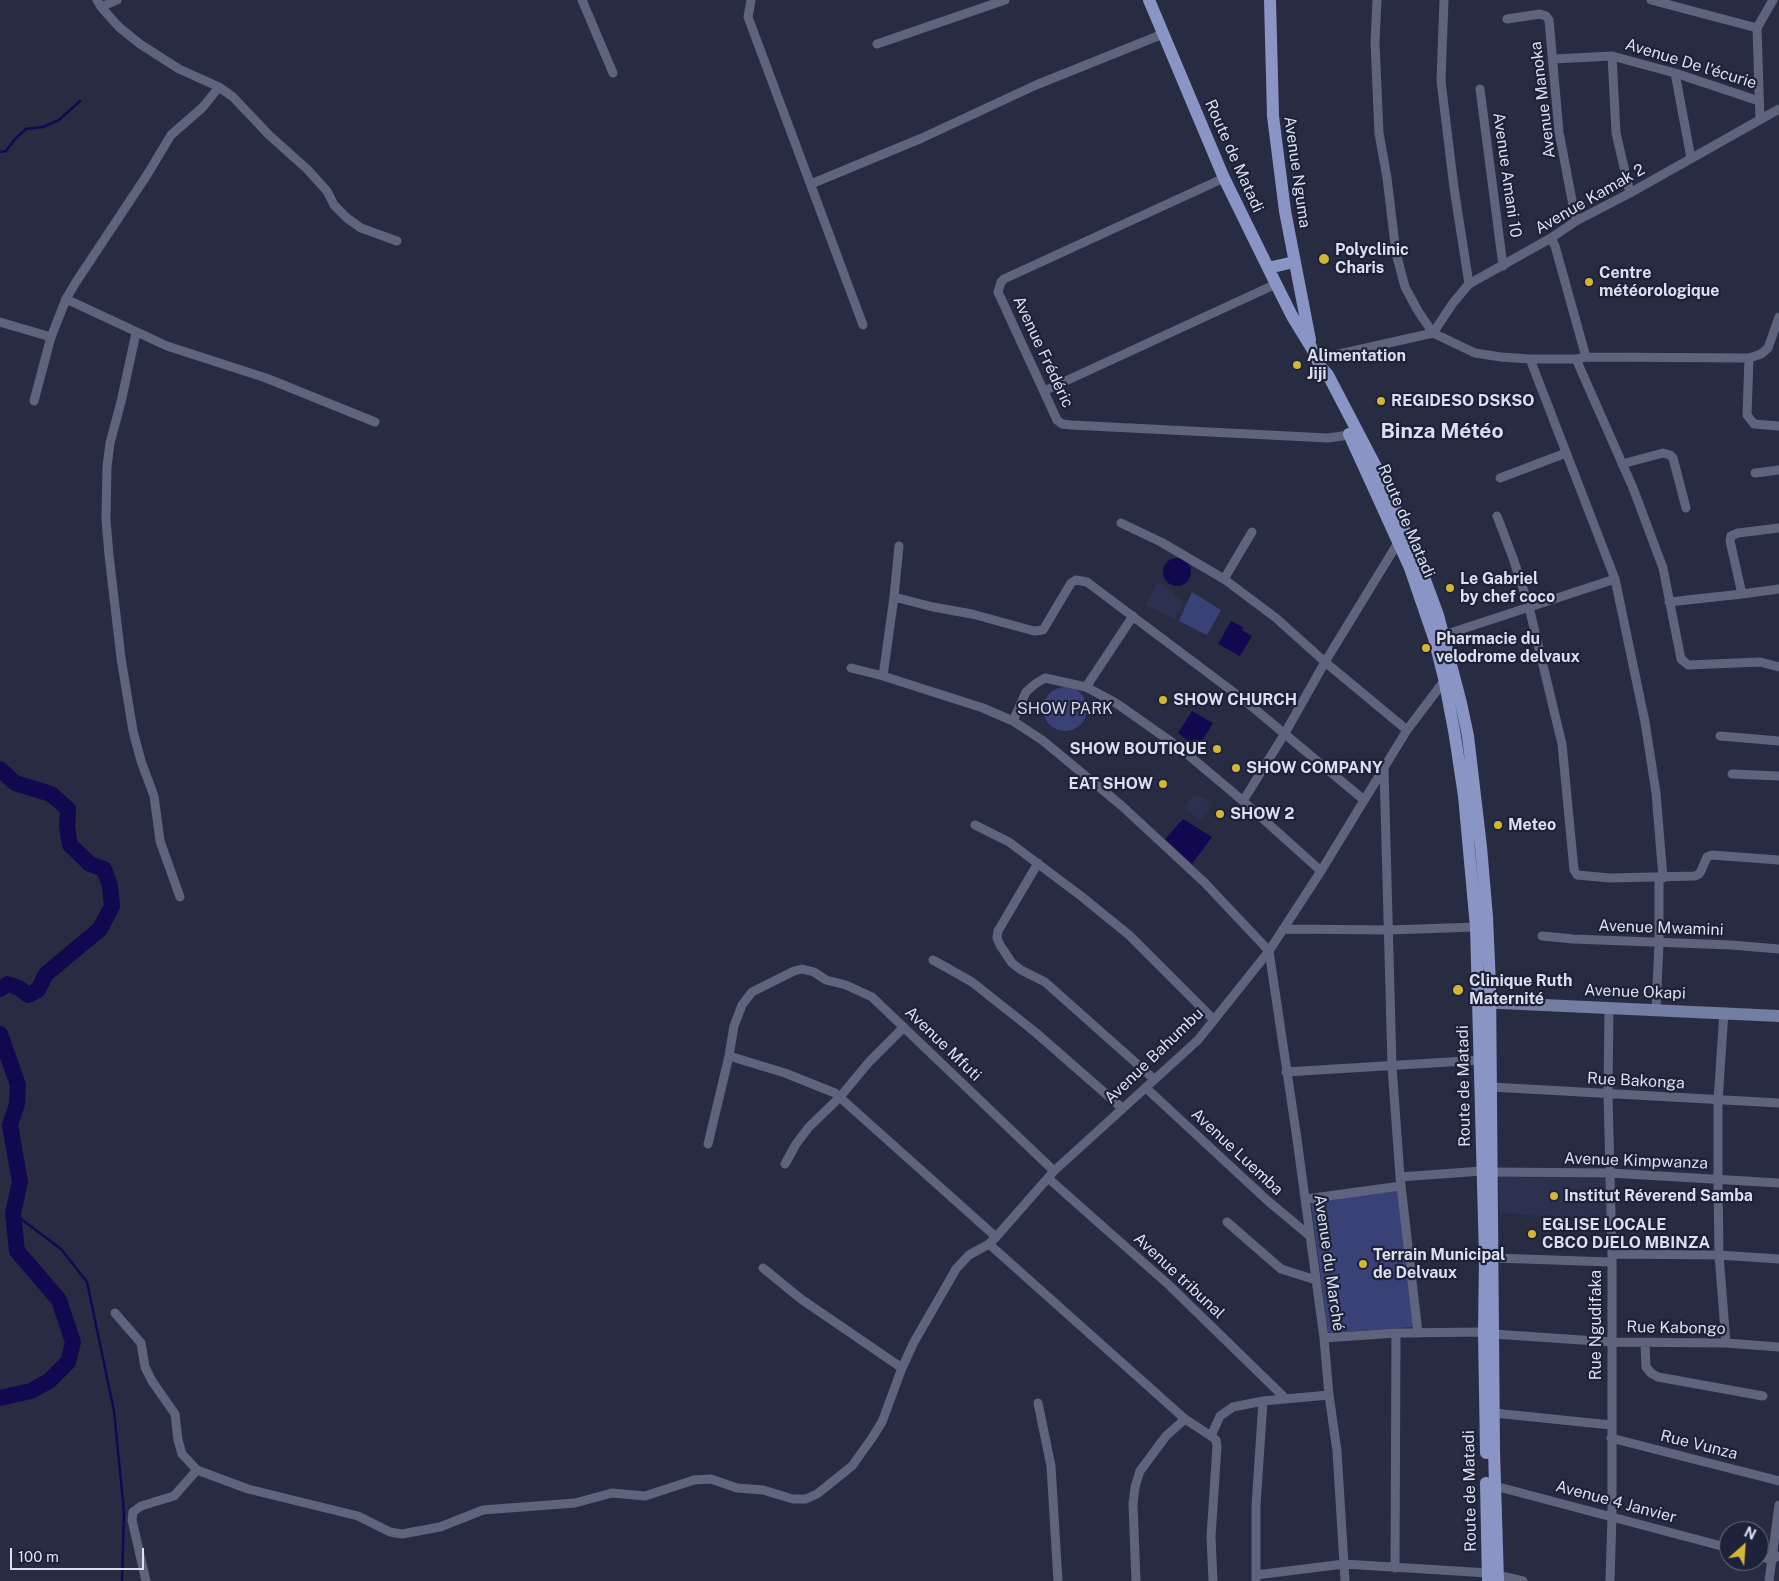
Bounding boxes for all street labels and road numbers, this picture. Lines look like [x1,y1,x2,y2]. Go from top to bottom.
street label: Avenue De l'écurie [1623,35,1759,93]
street label: Avenue Manoka [1526,40,1560,160]
street label: Route de Matadi [1201,97,1267,215]
street label: Avenue Amani 10 [1489,111,1525,239]
street label: Avenue Nguma [1280,115,1314,229]
street label: Avenue Kamak 2 [1532,160,1648,238]
street label: Avenue Frédéric [1009,293,1077,411]
street label: Route de Matadi [1373,461,1439,581]
street label: Avenue Mwamini [1598,916,1724,940]
street label: Avenue Okapi [1584,981,1686,1003]
street label: Avenue Mfuti [901,1003,985,1085]
street label: Avenue Bahumbu [1101,1004,1207,1108]
street label: Route de Matadi [1453,1025,1475,1147]
street label: Rue Bakonga [1587,1069,1685,1093]
street label: Avenue Luemba [1187,1105,1287,1199]
street label: Avenue Kimpwanza [1564,1149,1708,1173]
street label: Avenue du Marché [1310,1194,1348,1332]
street label: Avenue tribunal [1130,1229,1228,1323]
street label: Rue Ngudifaka [1586,1270,1606,1380]
street label: Rue Kabongo [1626,1318,1726,1338]
street label: Rue Vunza [1658,1426,1740,1464]
street label: Route de Matadi [1459,1430,1481,1552]
street label: Avenue 4 Janvier [1554,1477,1678,1527]

